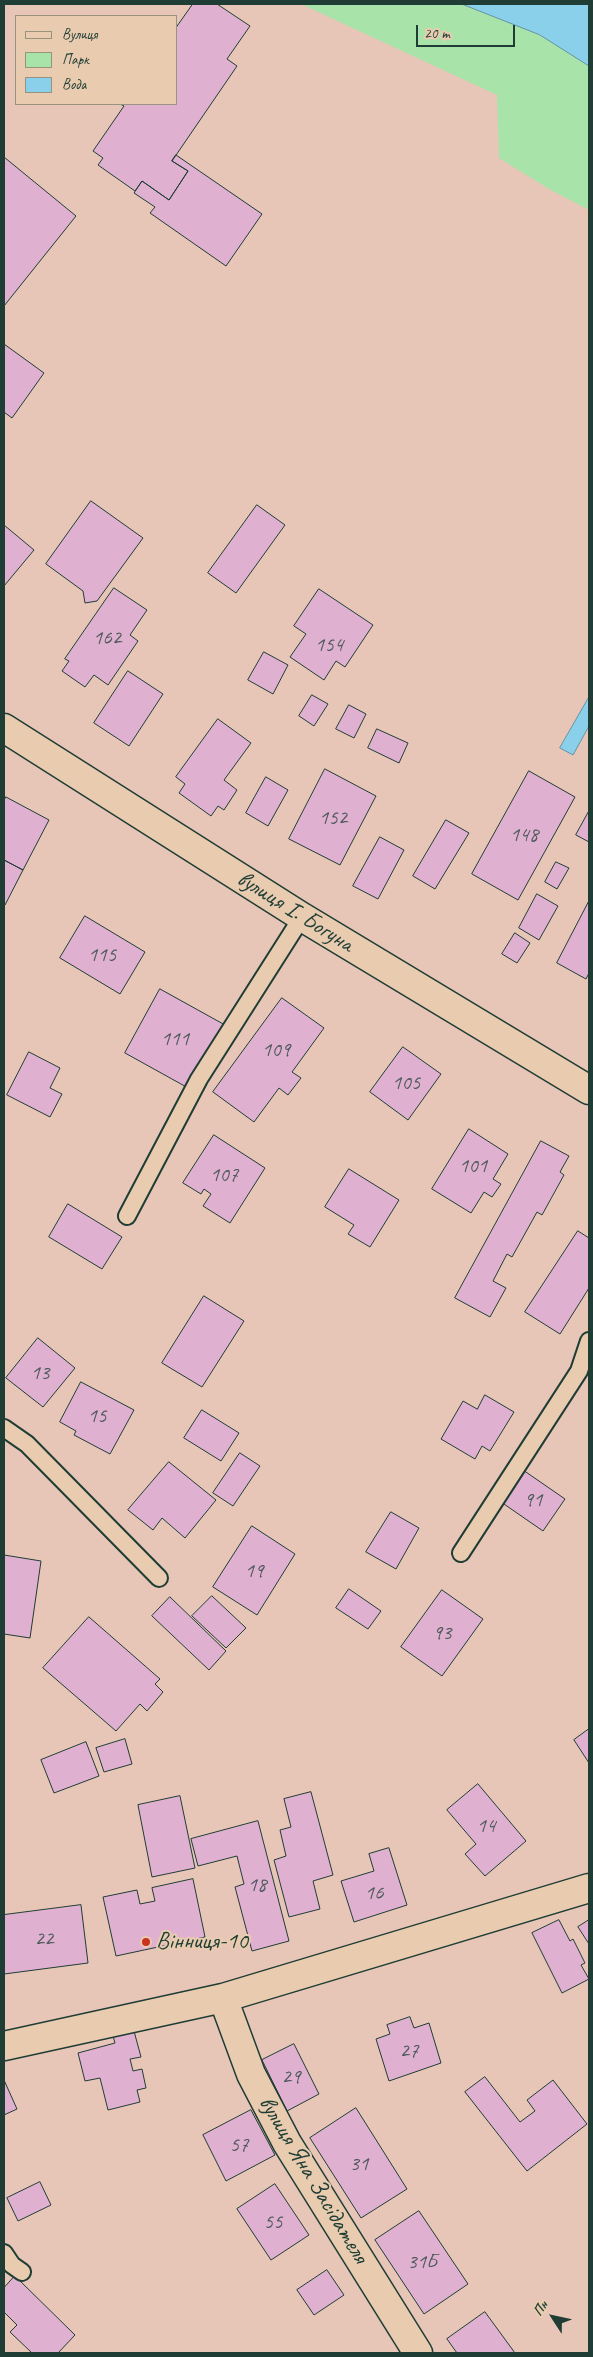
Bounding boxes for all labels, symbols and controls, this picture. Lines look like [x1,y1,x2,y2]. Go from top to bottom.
legend [15,15,178,105]
scale bar [418,15,517,47]
text: 20 m [424,24,450,43]
text: Вулиця [62,25,98,44]
text: Парк [62,50,89,69]
text: Вода [62,75,86,94]
house number: 162 [93,625,121,651]
house number: 154 [315,632,343,658]
house number: 152 [319,805,347,831]
house number: 148 [510,822,538,848]
street label: вулиця І. Богуна [231,865,359,959]
house number: 115 [88,942,116,968]
house number: 111 [161,1026,189,1052]
house number: 109 [262,1037,290,1063]
house number: 105 [392,1070,420,1096]
house number: 101 [459,1153,487,1179]
house number: 107 [210,1162,238,1188]
house number: 13 [31,1360,49,1386]
house number: 15 [88,1403,106,1429]
house number: 91 [524,1487,542,1513]
house number: 19 [245,1558,263,1584]
house number: 93 [433,1620,451,1646]
house number: 14 [477,1813,495,1839]
house number: 18 [248,1872,266,1898]
house number: 16 [365,1880,383,1906]
house number: 22 [35,1926,53,1952]
place label: Вінниця-10 [156,1928,248,1956]
marker: Вінниця-10 [140,1936,152,1948]
house number: 27 [400,2038,418,2064]
house number: 29 [282,2064,300,2090]
street label: вулиця Яна Засідателя [252,2091,374,2269]
house number: 57 [230,2132,248,2158]
house number: 31 [350,2151,368,2177]
house number: 55 [264,2209,282,2235]
house number: 31Б [407,2249,437,2275]
north arrow [528,2292,578,2342]
text: Пн [529,2297,551,2319]

